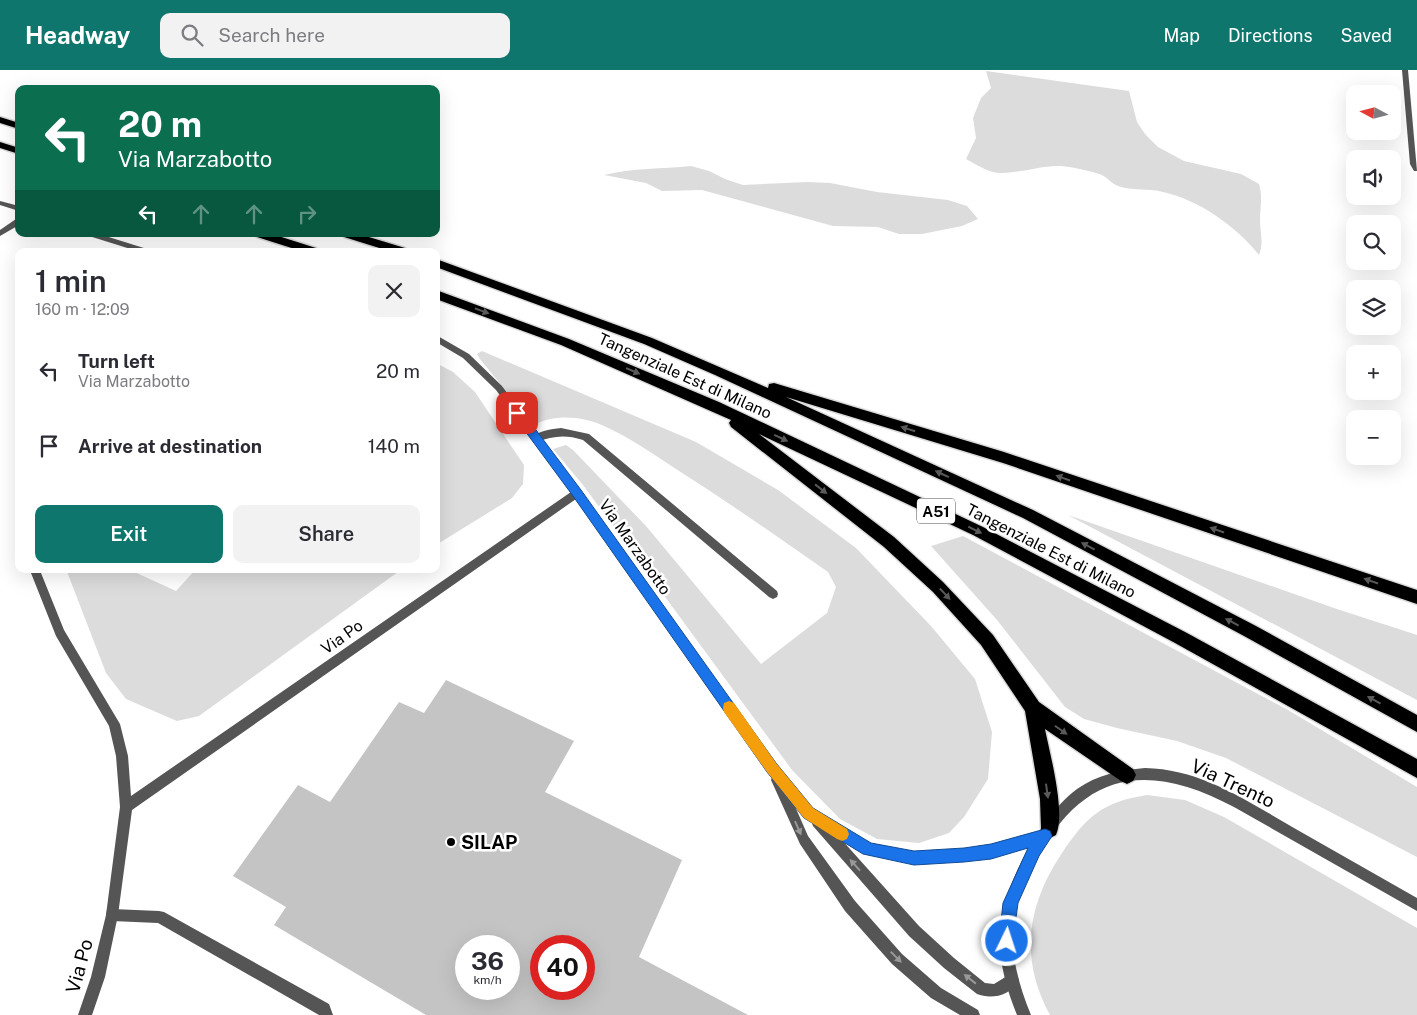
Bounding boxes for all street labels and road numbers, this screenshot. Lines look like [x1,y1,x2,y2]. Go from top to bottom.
street label: Tangenziale Est di Milano [595,329,775,423]
street label: Via Marzabotto [595,496,675,598]
road number: A51 [917,498,955,524]
street label: Tangenziale Est di Milano [963,500,1139,602]
street label: Via Po [317,616,367,658]
street label: Via Trento [1188,754,1278,812]
street label: Via Po [61,936,97,996]

